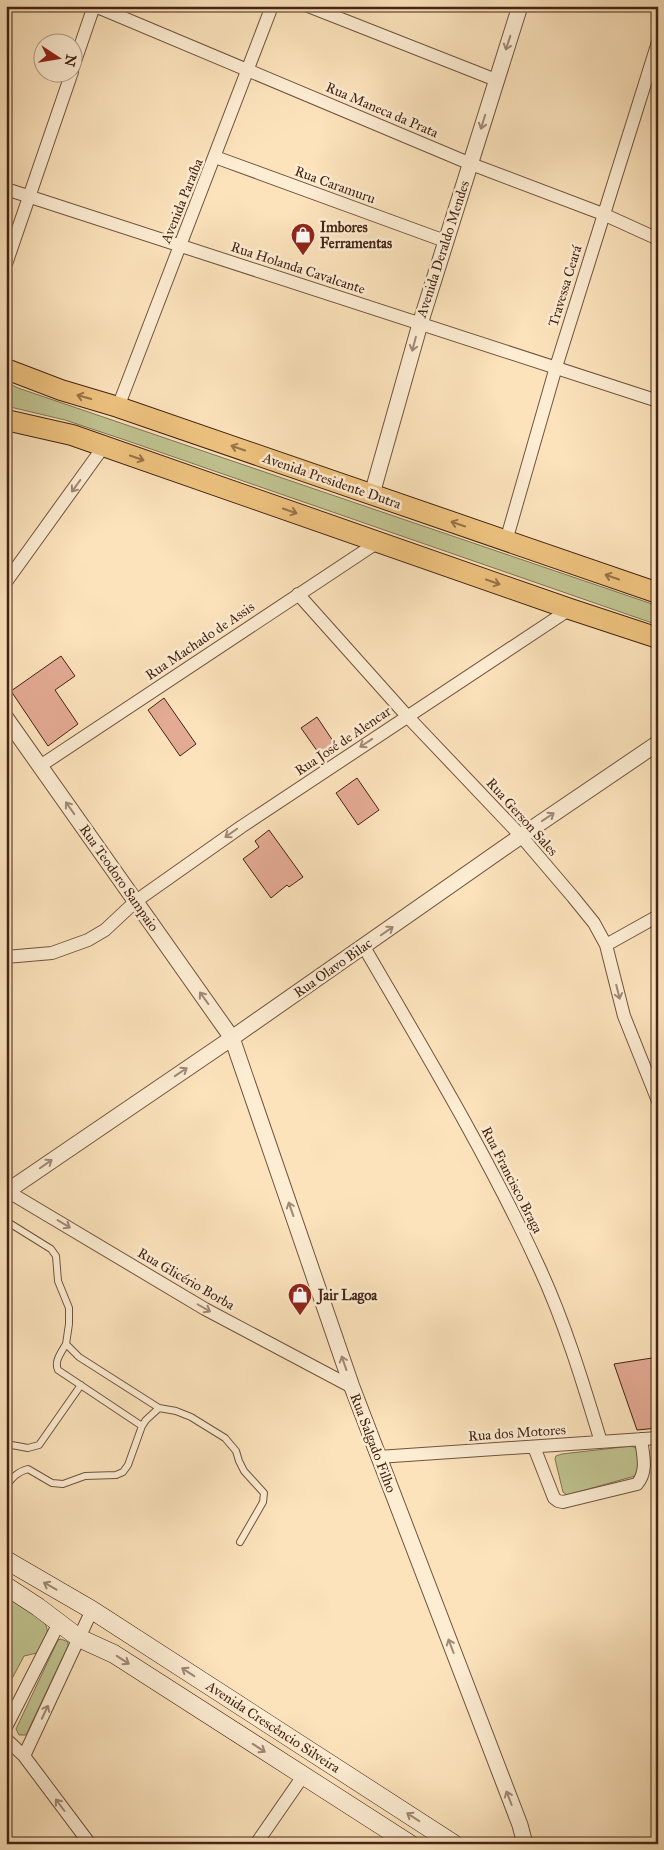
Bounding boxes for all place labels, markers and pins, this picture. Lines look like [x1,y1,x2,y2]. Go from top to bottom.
place label: Imbores Ferramentas [320,219,392,252]
shop icon: Imbores Ferramentas [290,222,316,256]
shop icon: Jair Lagoa [287,1282,313,1316]
place label: Jair Lagoa [316,1287,378,1305]

